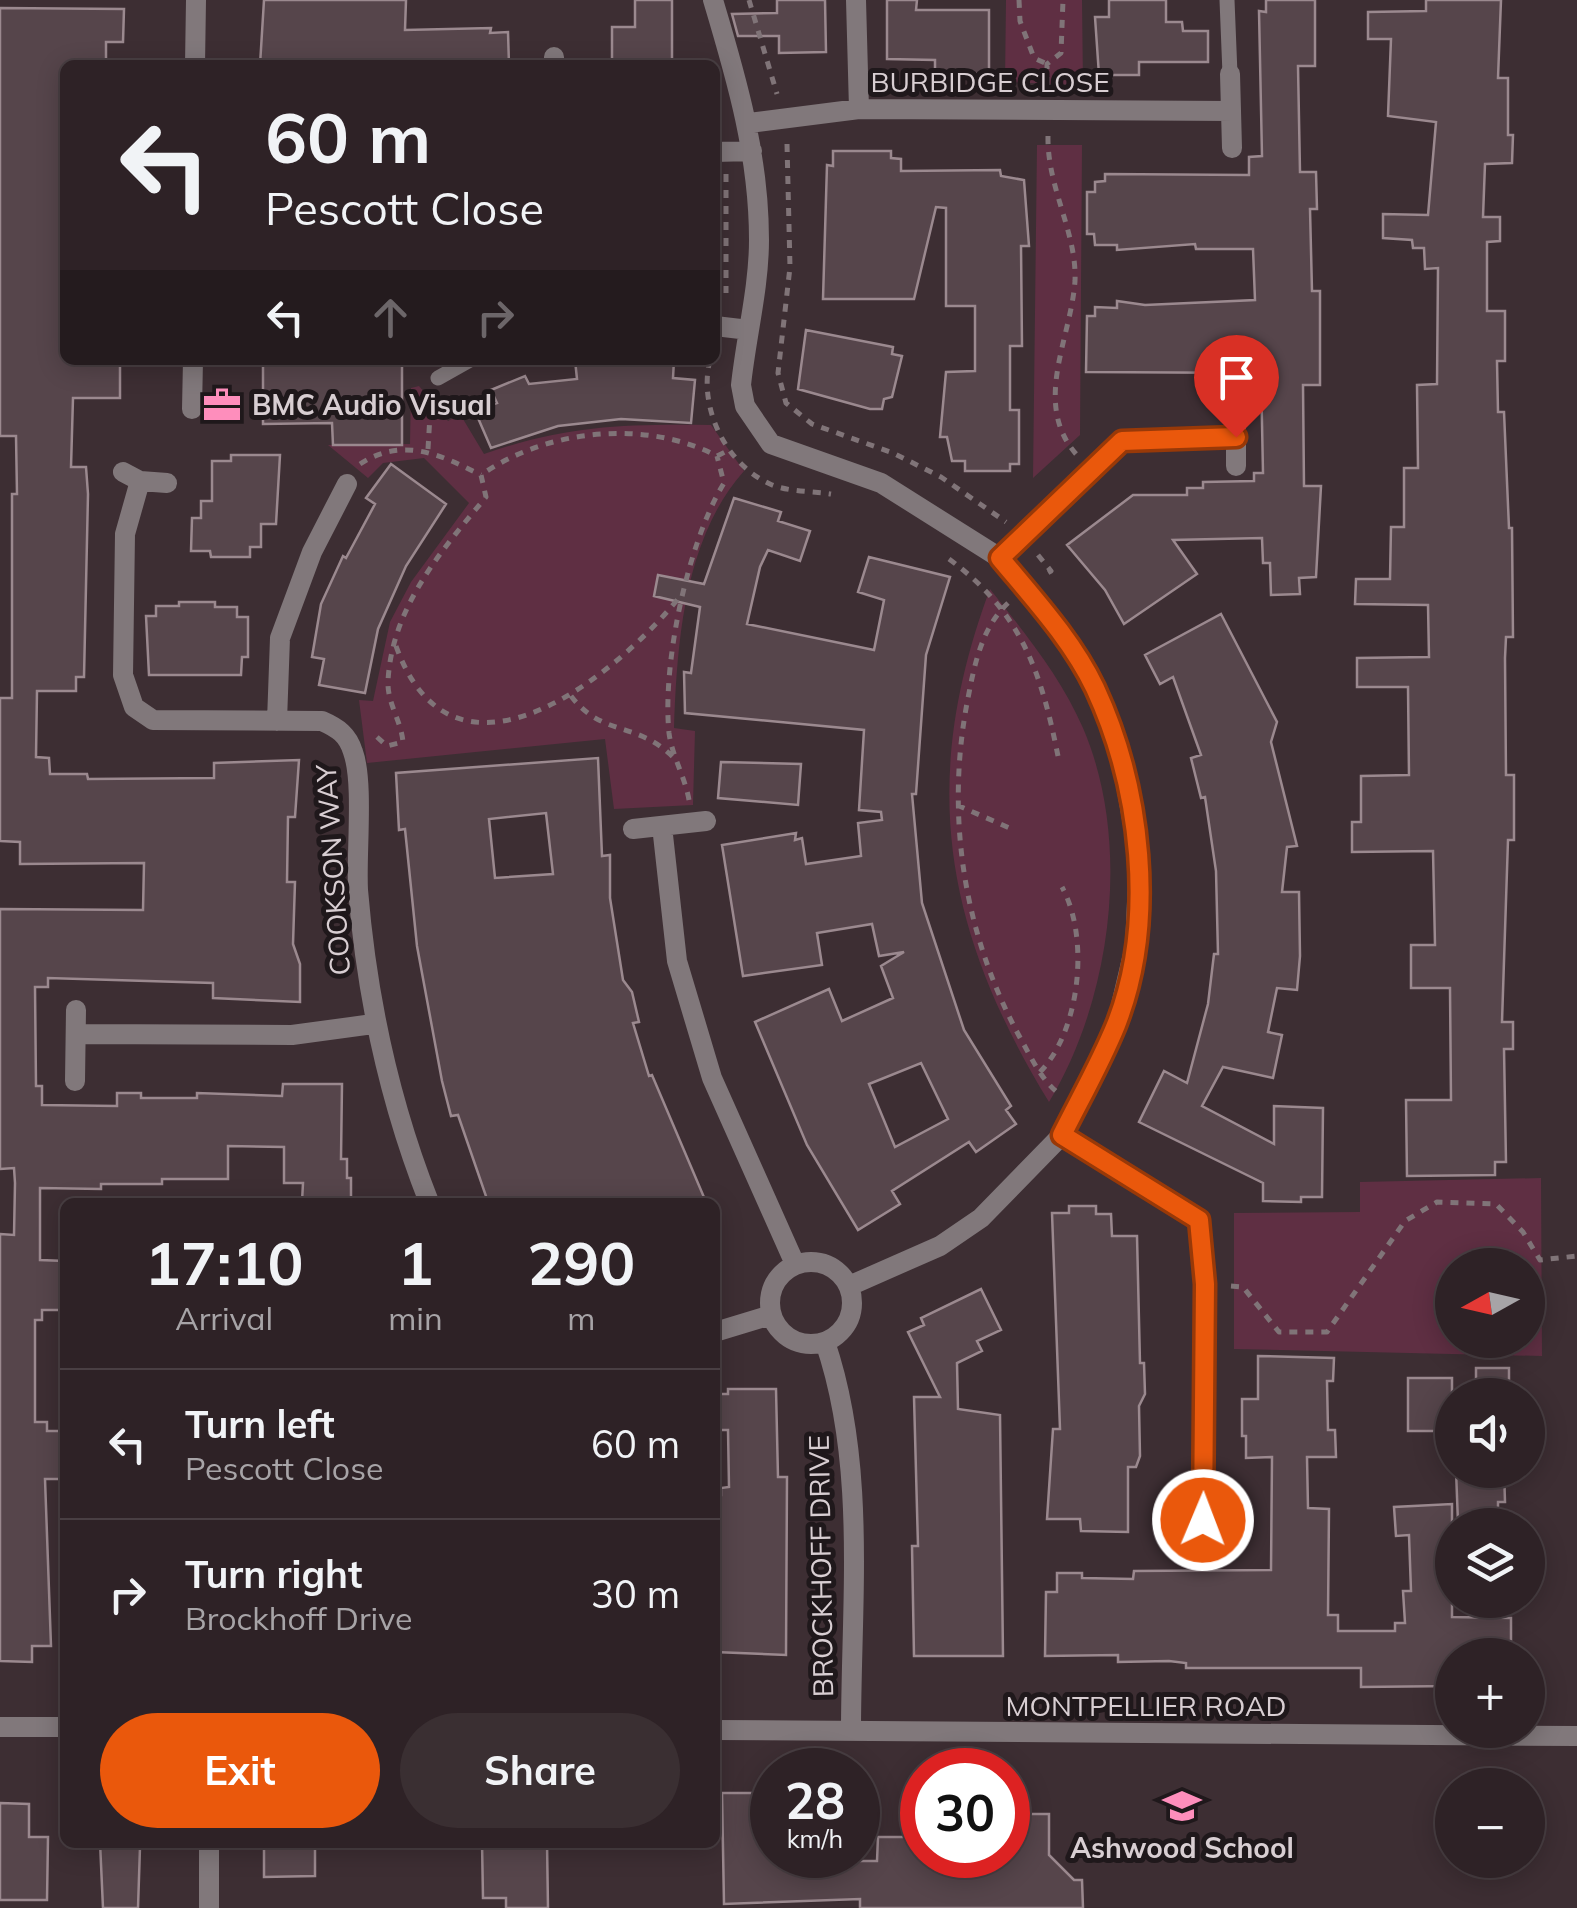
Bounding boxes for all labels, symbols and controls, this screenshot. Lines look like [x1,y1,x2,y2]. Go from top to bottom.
street label: BURBIDGE CLOSE [870,64,1110,99]
text: 60 m [265,93,431,181]
icon: left [100,100,230,230]
text: Pescott Close [265,180,544,236]
icon: left [258,290,313,345]
icon: ahead [363,290,418,345]
icon: right [468,290,523,345]
pin [1194,335,1279,438]
icon: arrive [1209,350,1264,405]
office icon: BMC Audio Visual [201,384,243,426]
place label: BMC Audio Visual [252,387,492,422]
street label: COOKSON WAY [308,762,357,977]
text: 17:10 [145,1225,304,1300]
text: 1 [397,1225,433,1300]
text: 290 [527,1225,635,1300]
north arrow [1435,1248,1545,1358]
map controls [1435,1248,1545,1878]
text: Arrival [175,1298,273,1338]
text: min [388,1298,443,1338]
text: m [567,1298,595,1338]
button: sound [1435,1378,1545,1488]
text: Turn left [185,1400,335,1448]
icon: left [100,1417,155,1472]
text: 60 m [591,1420,680,1468]
street label: BROCKHOFF DRIVE [801,1435,840,1697]
text: Pescott Close [185,1448,383,1488]
position arrow [1151,1468,1255,1572]
button: layers [1435,1508,1545,1618]
text: Turn right [185,1550,362,1598]
icon: right [100,1567,155,1622]
text: 30 m [591,1570,680,1618]
text: Brockhoff Drive [185,1598,412,1638]
button: + [1435,1638,1545,1748]
street label: MONTPELLIER ROAD [1005,1688,1287,1723]
button: Exit [100,1713,380,1828]
button: Share [400,1713,680,1828]
speed limit sign: 30 [900,1748,1030,1878]
button: − [1435,1768,1545,1878]
text: 28 [785,1769,845,1832]
school or university icon: Ashwood School [1161,1785,1203,1827]
text: km/h [787,1823,843,1854]
place label: Ashwood School [1070,1830,1294,1865]

